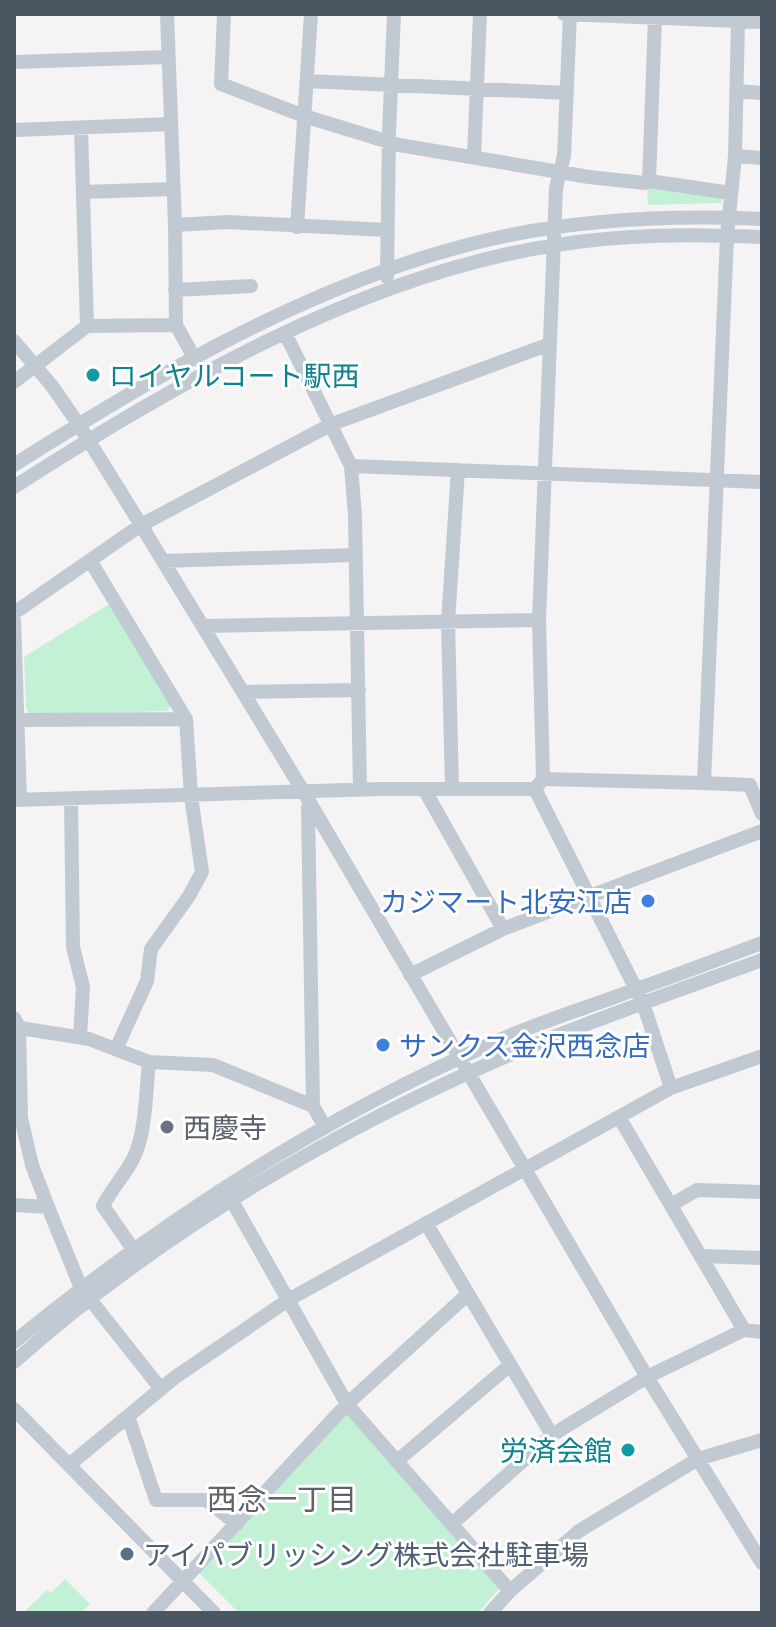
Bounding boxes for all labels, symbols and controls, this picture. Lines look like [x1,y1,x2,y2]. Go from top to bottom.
place label: ロイヤルコート駅西 [109,358,360,393]
marker: ロイヤルコート駅西 [84,366,102,384]
place label: カジマート北安江店 [380,884,632,919]
marker: カジマート北安江店 [639,892,657,910]
place label: サンクス金沢西念店 [399,1028,650,1063]
marker: サンクス金沢西念店 [374,1036,392,1054]
place label: 西慶寺 [183,1110,267,1145]
marker: 西慶寺 [158,1118,176,1136]
place label: 労済会館 [500,1433,612,1468]
marker: 労済会館 [619,1441,637,1459]
district label: 西念一丁目 [207,1480,357,1518]
place label: アイパブリッシング株式会社駐車場 [143,1537,589,1572]
marker: アイパブリッシング株式会社駐車場 [118,1545,136,1563]

